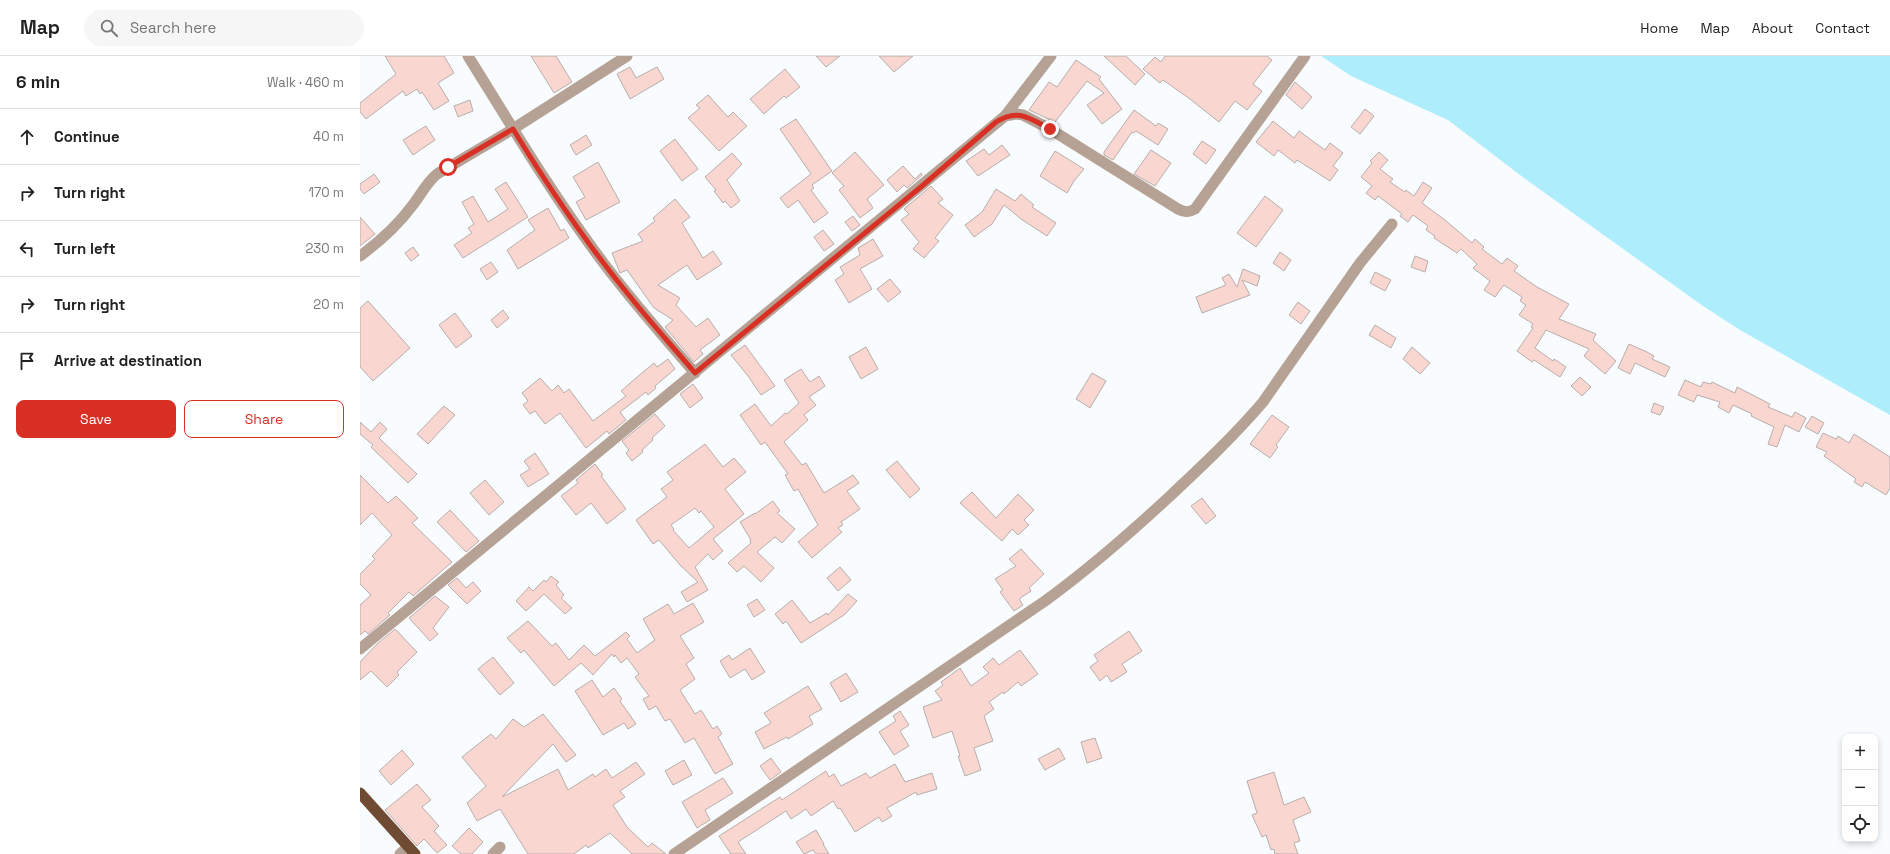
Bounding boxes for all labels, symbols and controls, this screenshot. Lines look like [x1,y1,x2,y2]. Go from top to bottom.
search box [84,10,364,46]
text: Map [20,15,60,40]
icon: search [98,17,120,39]
text: Search here [130,18,216,37]
text: Home [1640,19,1678,37]
text: Map [1700,19,1730,37]
text: About [1752,19,1793,37]
text: Contact [1815,19,1870,37]
text: 6 min [16,71,60,93]
text: Walk · 460 m [267,74,344,91]
route end [1041,120,1059,138]
icon: ahead [16,126,38,148]
text: Continue [54,127,120,146]
text: 40 m [313,128,344,145]
route start [439,158,457,176]
icon: right [16,182,38,204]
text: Turn right [54,183,125,202]
text: 170 m [308,184,344,201]
icon: left [16,238,38,260]
text: Turn left [54,239,116,258]
text: 230 m [306,240,344,257]
icon: right [16,294,38,316]
text: Turn right [54,295,125,314]
text: 20 m [313,296,344,313]
icon: arrive [16,350,38,372]
text: Arrive at destination [54,351,202,370]
button: Save [16,400,176,438]
button: Share [184,400,344,438]
map controls [1842,734,1878,842]
button: + [1842,734,1878,770]
button: − [1842,770,1878,806]
button: locate [1842,806,1878,842]

